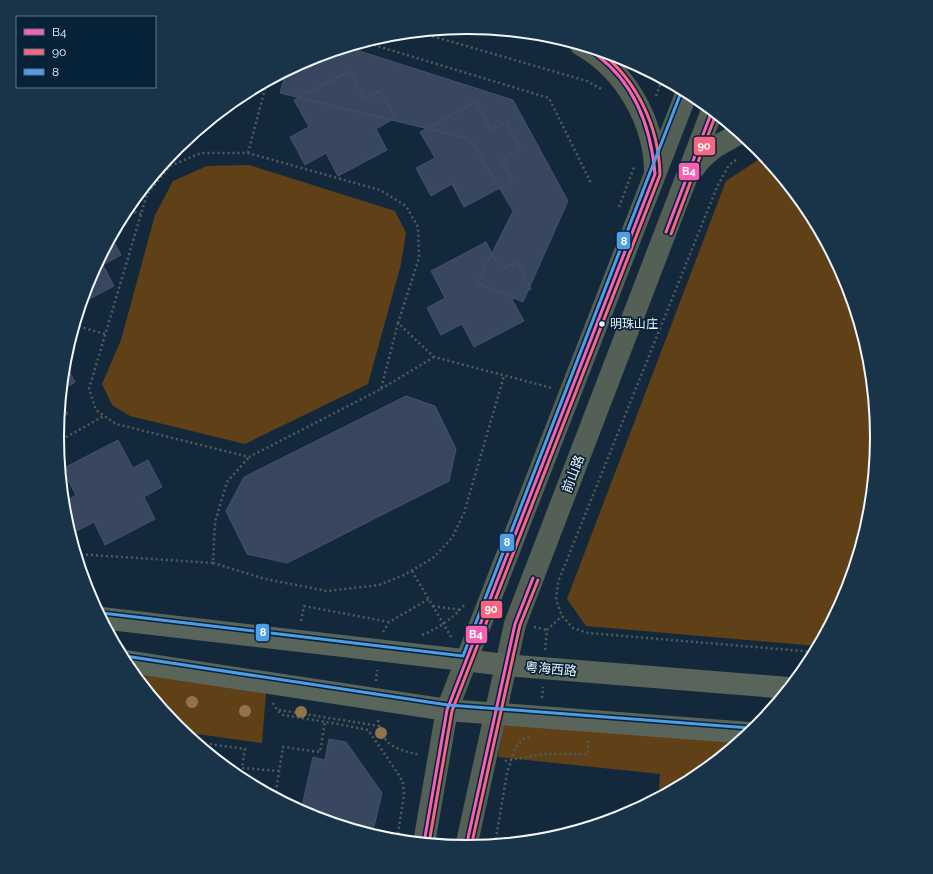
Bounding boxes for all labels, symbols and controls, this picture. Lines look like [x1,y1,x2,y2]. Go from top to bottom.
legend [16,16,156,88]
text: B4 [52,25,67,39]
text: 90 [52,45,66,59]
text: 8 [52,65,59,79]
line badge: 90 [693,136,716,156]
text: 90 [697,140,711,153]
line badge: B4 [678,162,700,181]
text: B4 [682,165,696,178]
line badge: 8 [616,231,631,250]
text: 8 [621,235,628,248]
place label: 明珠山庄 [610,317,658,331]
marker: 明珠山庄 [597,319,607,329]
street label: 前山路 [559,453,587,495]
line badge: 8 [499,533,515,552]
text: 8 [504,536,511,549]
line badge: 90 [480,600,503,619]
text: 90 [484,603,498,616]
line badge: 8 [255,623,270,642]
line badge: B4 [465,625,488,644]
text: 8 [260,626,267,639]
text: B4 [469,628,483,641]
street label: 粤海西路 [524,659,578,679]

